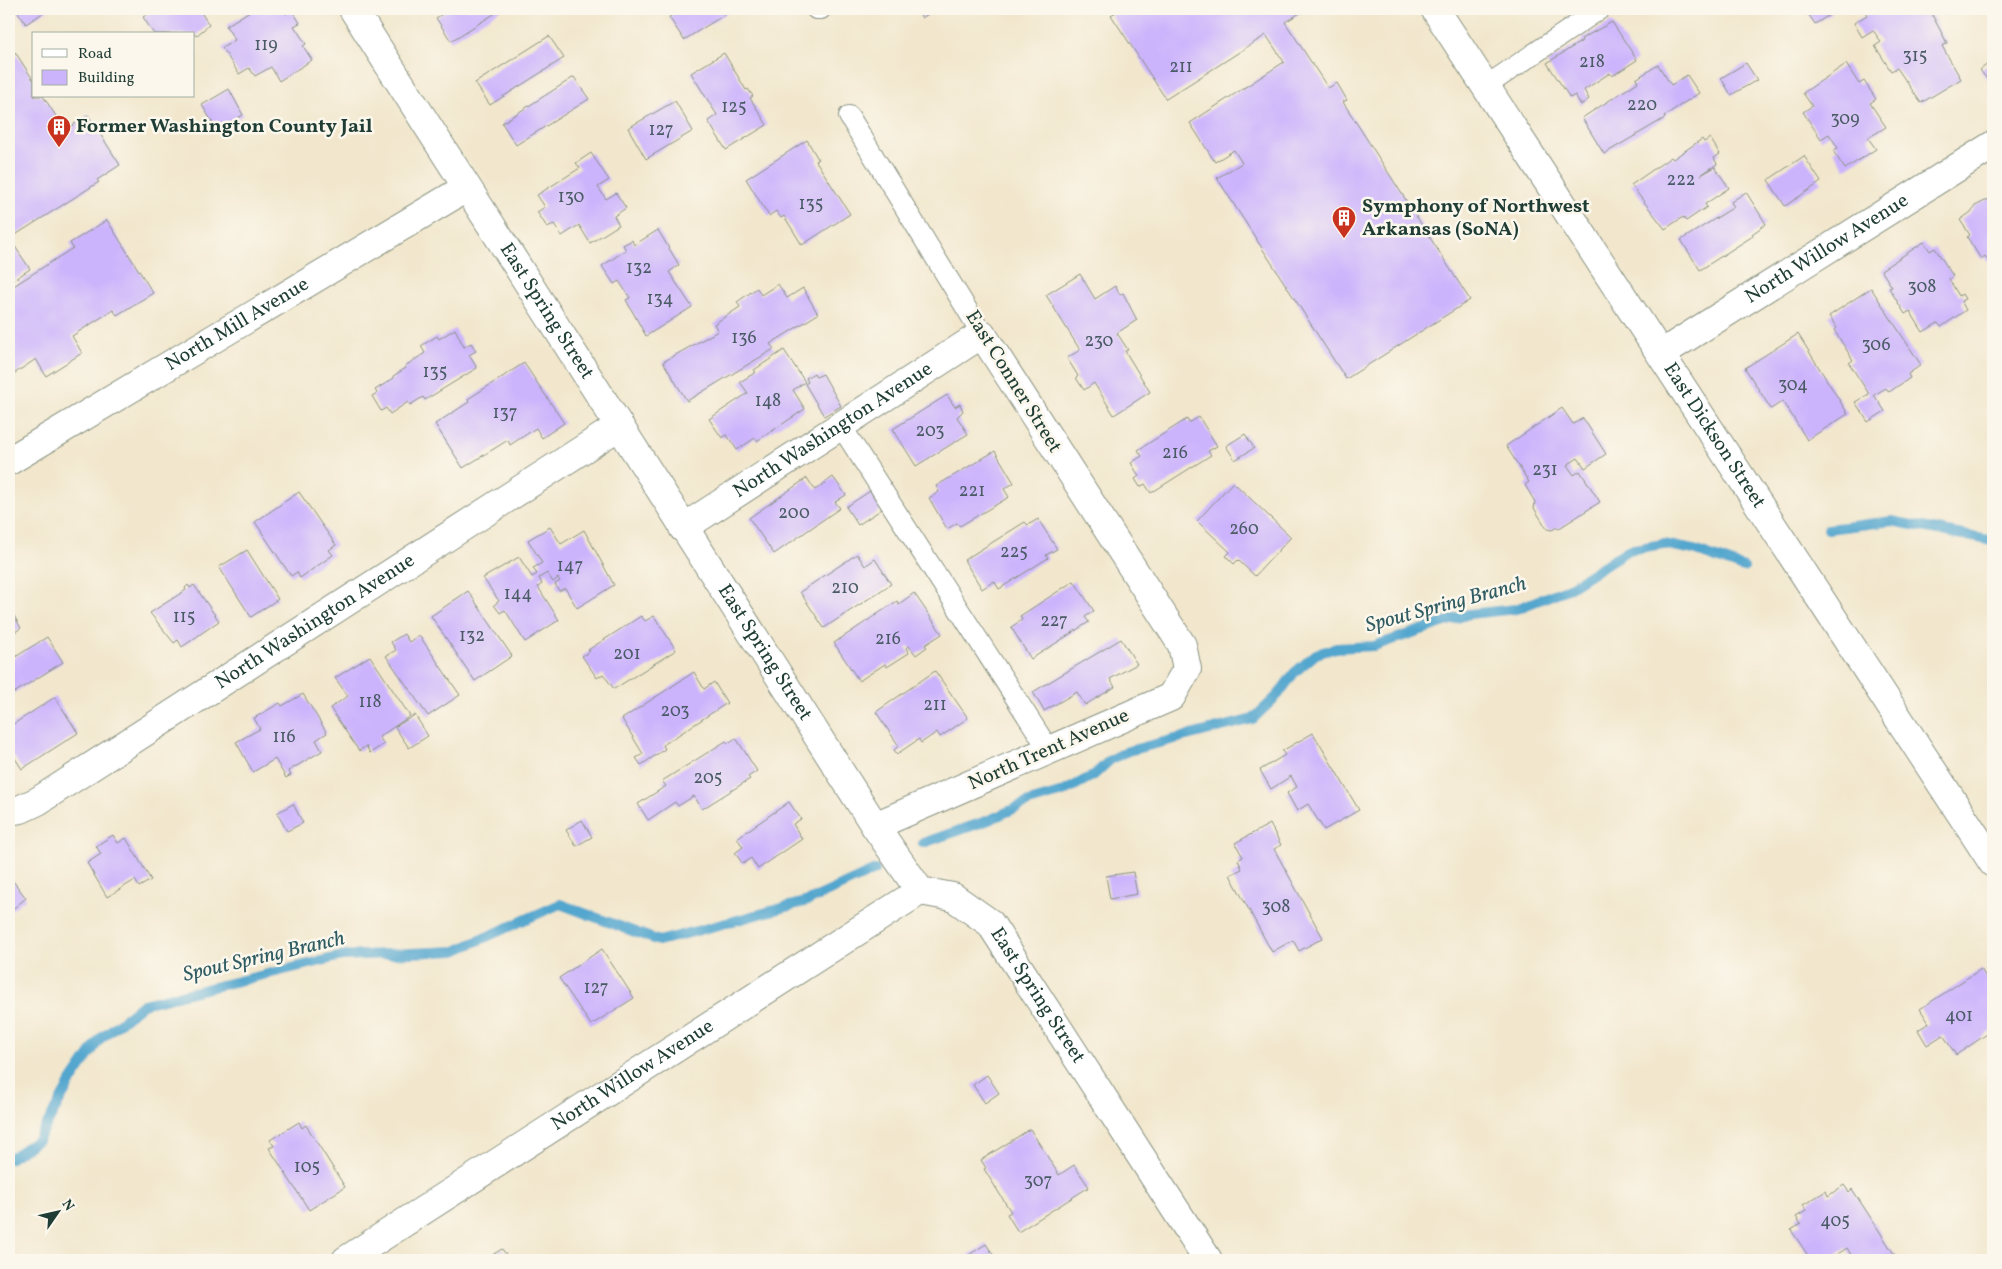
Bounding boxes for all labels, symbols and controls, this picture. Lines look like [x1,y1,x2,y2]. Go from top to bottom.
legend [32,32,195,98]
house number: 119 [254,33,278,58]
text: Road [78,44,112,65]
house number: 315 [1903,44,1927,69]
house number: 218 [1579,50,1605,75]
house number: 211 [1169,55,1193,80]
text: Building [78,68,135,89]
house number: 220 [1627,93,1657,118]
house number: 125 [721,95,747,120]
house number: 309 [1830,107,1860,132]
place label: Former Washington County Jail [76,113,373,141]
building icon: Former Washington County Jail [46,114,72,148]
house number: 127 [649,118,673,143]
house number: 222 [1667,168,1696,193]
house number: 130 [558,185,585,210]
street label: North Willow Avenue [1740,187,1914,311]
house number: 135 [799,192,823,217]
place label: Symphony of Northwest Arkansas (SoNA) [1362,193,1590,244]
building icon: Symphony of Northwest Arkansas (SoNA) [1331,205,1357,239]
street label: East Spring Street [492,238,600,385]
house number: 132 [626,256,652,281]
street label: North Mill Avenue [160,271,314,378]
house number: 308 [1908,275,1936,300]
house number: 134 [647,287,673,312]
street label: East Conner Street [958,305,1068,459]
house number: 136 [731,326,757,351]
house number: 230 [1085,329,1114,354]
house number: 306 [1861,333,1891,358]
street label: North Washington Avenue [728,356,938,506]
street label: East Dickson Street [1656,357,1772,514]
house number: 135 [423,360,447,385]
house number: 304 [1778,373,1808,398]
house number: 148 [755,389,781,414]
house number: 137 [493,401,517,426]
house number: 203 [915,419,945,444]
house number: 216 [1162,441,1188,466]
house number: 231 [1532,458,1558,483]
house number: 221 [959,479,985,504]
house number: 200 [778,501,810,526]
house number: 260 [1229,517,1259,542]
house number: 225 [1000,540,1028,565]
street label: North Washington Avenue [210,547,421,697]
house number: 147 [557,554,583,579]
water label: Spout Spring Branch [1362,570,1530,640]
house number: 210 [831,576,859,601]
street label: East Spring Street [710,579,818,727]
house number: 144 [504,582,532,607]
house number: 115 [173,605,195,630]
house number: 227 [1040,609,1068,634]
house number: 132 [459,624,485,649]
house number: 216 [875,627,901,652]
house number: 201 [613,642,641,667]
house number: 118 [358,690,382,715]
house number: 211 [923,693,947,718]
house number: 203 [660,699,690,724]
street label: North Trent Avenue [964,702,1134,798]
house number: 116 [272,725,296,750]
house number: 205 [694,766,722,791]
house number: 308 [1262,895,1290,920]
street label: East Spring Street [983,922,1092,1069]
water label: Spout Spring Branch [180,924,348,990]
house number: 127 [584,976,608,1001]
house number: 401 [1945,1004,1973,1029]
street label: North Willow Avenue [546,1013,720,1138]
house number: 105 [294,1155,320,1180]
house number: 307 [1024,1169,1052,1194]
north arrow [32,1186,82,1236]
text: N [57,1196,78,1215]
house number: 405 [1820,1209,1850,1234]

